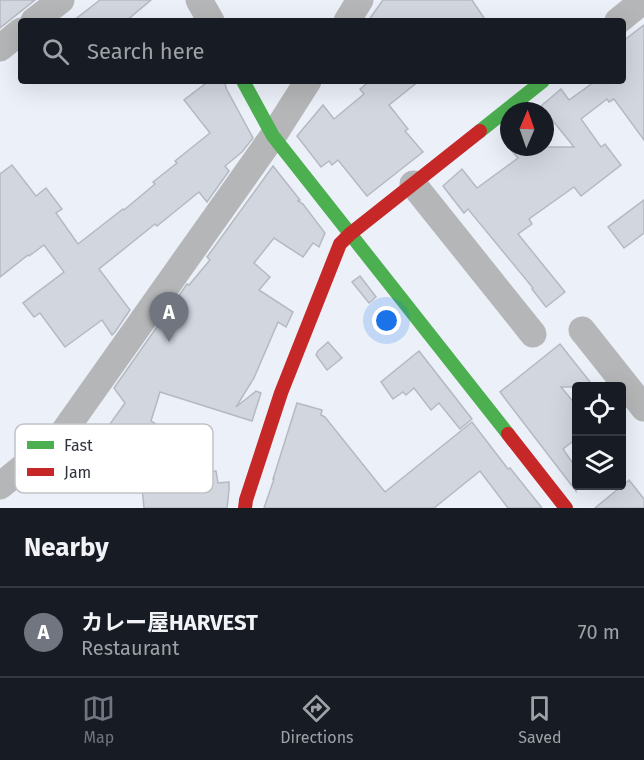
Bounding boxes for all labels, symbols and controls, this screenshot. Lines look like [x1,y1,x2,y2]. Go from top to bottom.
search box [18,18,626,84]
icon: search [39,35,72,68]
text: Search here [87,38,205,65]
north arrow [500,102,554,156]
pin: A [150,292,188,342]
your location [372,306,401,335]
map controls [572,382,626,490]
button: locate [572,382,626,436]
legend [15,424,213,493]
text: Fast [64,436,93,455]
button: layers [572,436,626,490]
text: Jam [64,463,91,482]
text: Nearby [24,532,109,563]
text: カレー屋HARVEST [81,609,258,636]
text: A [38,620,49,644]
text: 70 m [578,620,620,644]
text: Restaurant [81,636,179,660]
tab: Map [82,692,115,747]
tab: Directions [280,692,354,747]
tab: Saved [518,692,562,747]

